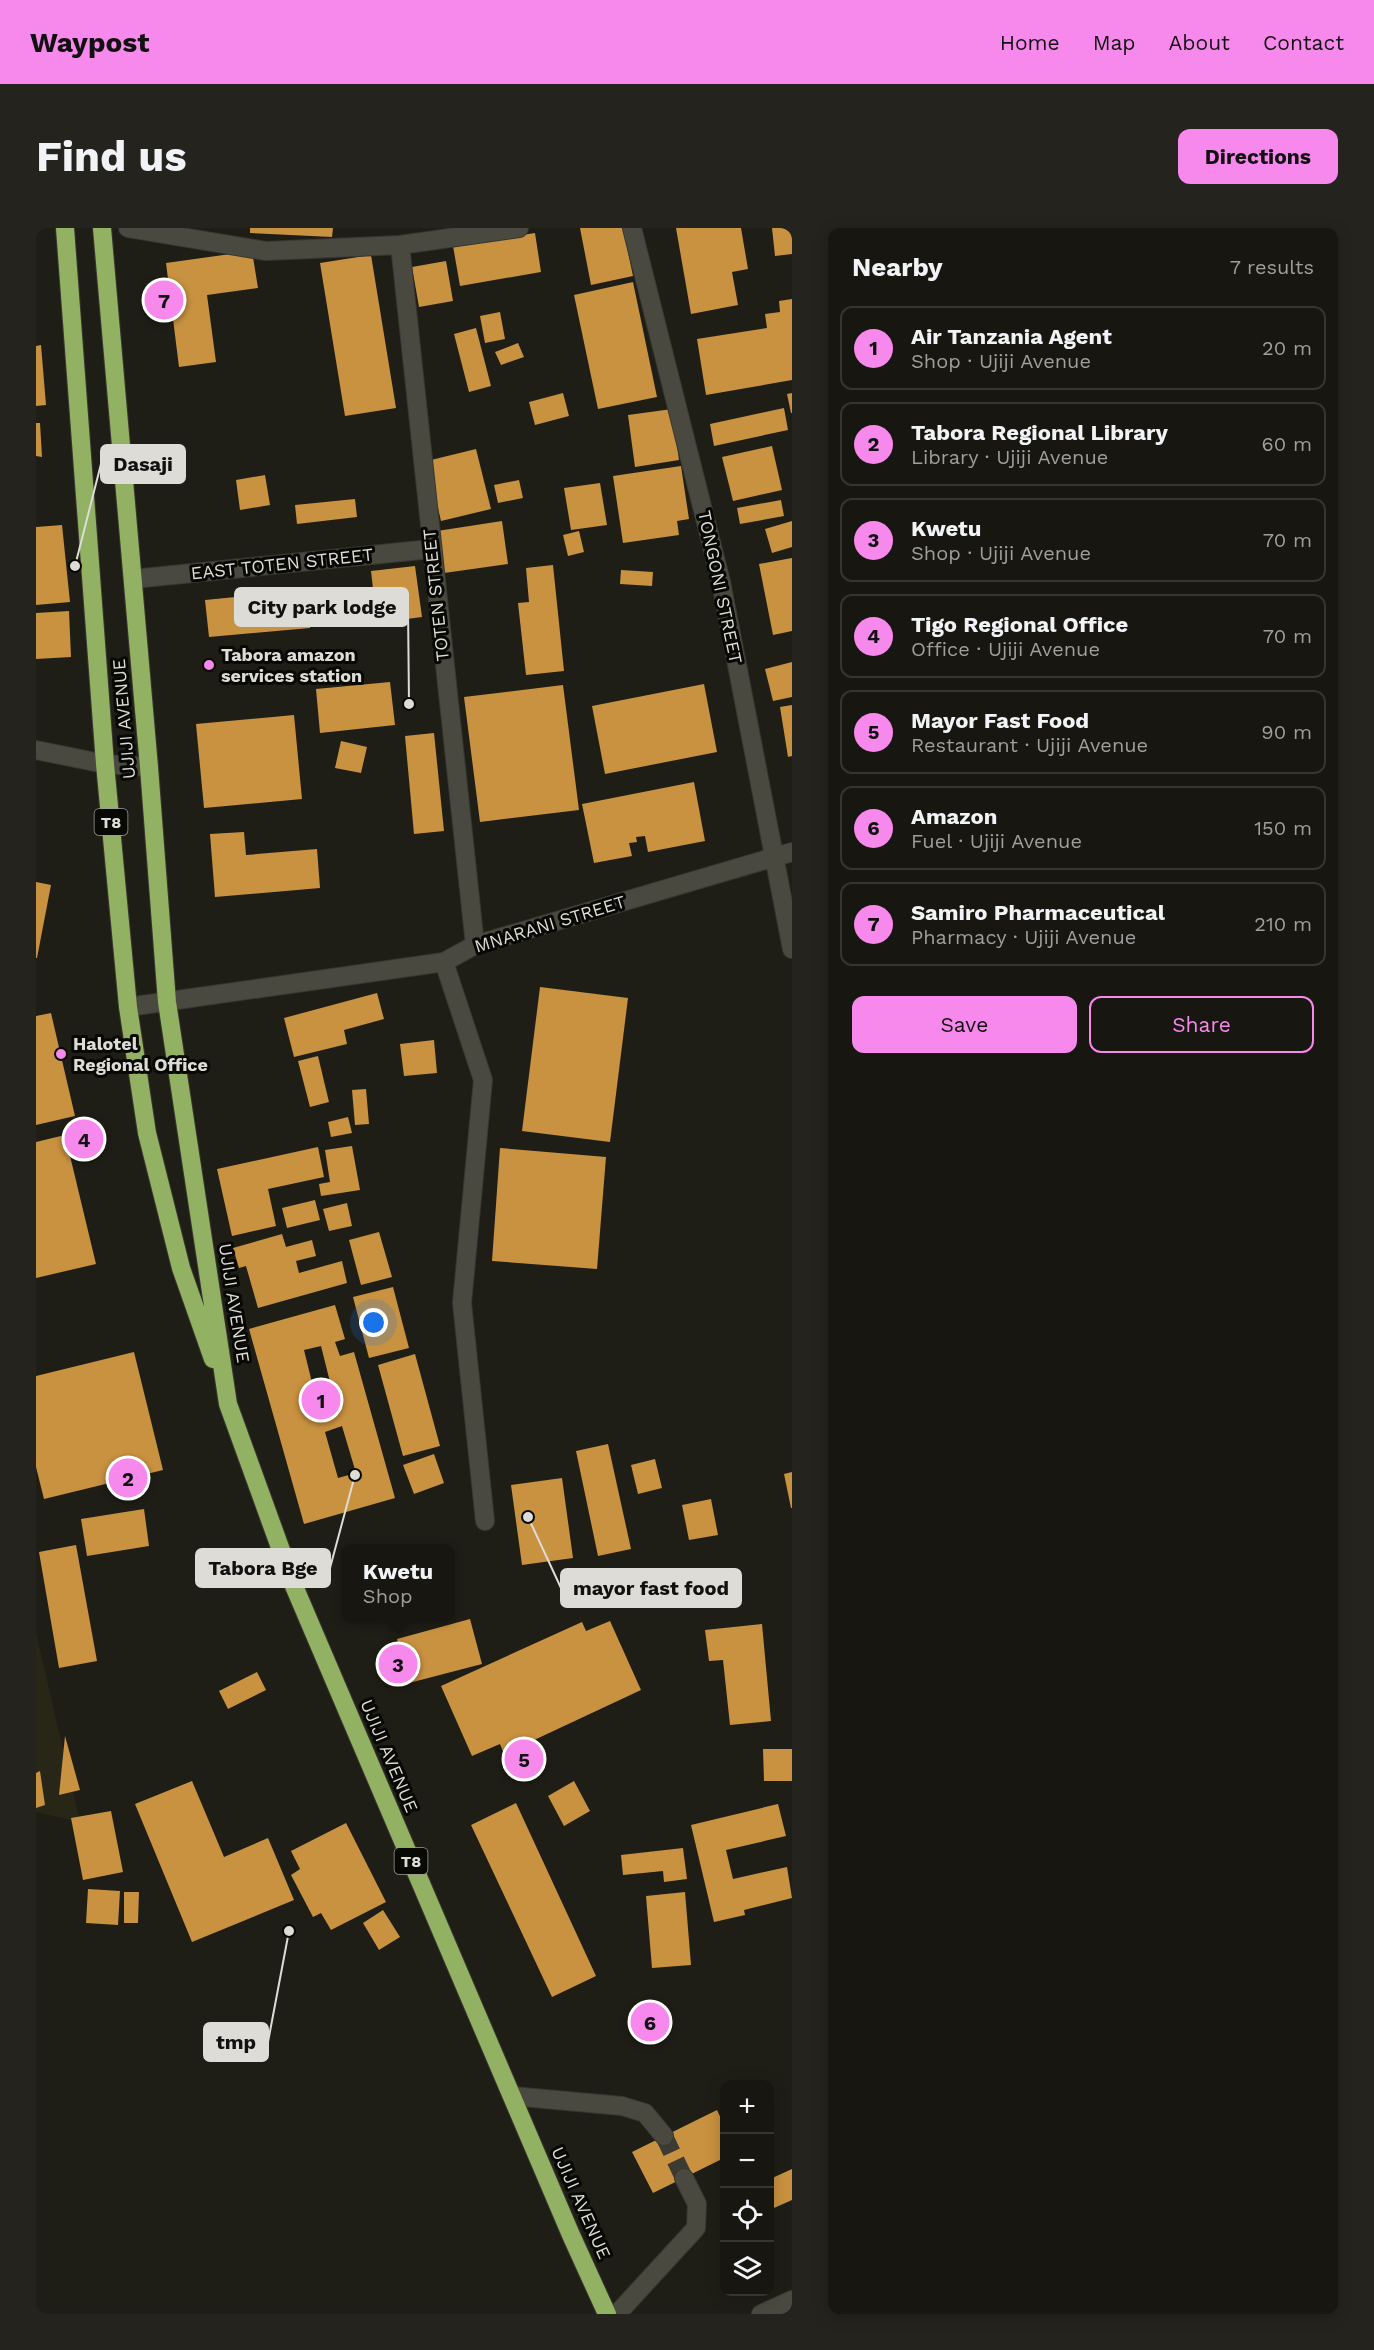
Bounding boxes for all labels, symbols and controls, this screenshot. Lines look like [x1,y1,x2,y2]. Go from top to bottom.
text: Waypost [30,26,149,59]
text: Home [1000,30,1060,55]
text: Map [1093,30,1136,55]
text: About [1169,30,1230,55]
text: Contact [1263,30,1344,55]
button: Directions [1178,129,1338,184]
text: Find us [36,132,187,181]
text: Nearby [852,252,943,282]
text: 7 results [1230,255,1314,279]
pin: 7 [144,278,184,322]
text: Air Tanzania Agent [911,324,1112,349]
text: 1 [869,336,878,360]
text: 20 m [1262,336,1312,360]
text: Shop · Ujiji Avenue [911,349,1091,373]
text: Tabora Regional Library [911,420,1168,445]
text: 2 [868,432,879,456]
text: 60 m [1262,432,1312,456]
callout: Dasaji [101,445,185,483]
text: Library · Ujiji Avenue [911,445,1108,469]
text: Dasaji [113,452,173,476]
street label: TONGONI STREET [694,508,747,665]
text: Kwetu [911,516,981,541]
street label: TOTEN STREET [418,528,453,662]
text: 3 [868,528,879,552]
text: 70 m [1263,528,1312,552]
text: Shop · Ujiji Avenue [911,541,1091,565]
street label: EAST TOTEN STREET [190,543,374,584]
callout: City park lodge [235,588,408,626]
text: City park lodge [247,595,397,619]
text: Tigo Regional Office [911,612,1128,637]
text: 4 [867,624,880,648]
text: 70 m [1263,624,1312,648]
text: Office · Ujiji Avenue [911,637,1100,661]
place label: Tabora amazon services station [221,644,362,686]
street label: UJIJI AVENUE [108,658,139,780]
marker: Tabora amazon services station [202,658,216,672]
text: Mayor Fast Food [911,708,1089,733]
text: 5 [868,720,879,744]
text: 90 m [1261,720,1312,744]
text: Restaurant · Ujiji Avenue [911,733,1148,757]
text: Amazon [911,804,997,829]
road number: T8 [94,809,128,835]
text: 6 [867,816,880,840]
text: 150 m [1254,816,1312,840]
text: Fuel · Ujiji Avenue [911,829,1082,853]
street label: MNARANI STREET [472,891,628,956]
text: Samiro Pharmaceutical [911,900,1165,925]
text: 7 [867,912,880,936]
text: 210 m [1254,912,1312,936]
text: Pharmacy · Ujiji Avenue [911,925,1136,949]
button: Save [852,996,1077,1053]
button: Share [1089,996,1314,1053]
place label: Halotel Regional Office [73,1033,208,1075]
marker: Halotel Regional Office [54,1047,68,1061]
pin: 4 [64,1116,104,1162]
street label: UJIJI AVENUE [215,1242,254,1364]
your location [359,1308,388,1337]
pin: 1 [302,1378,340,1422]
pin: 2 [108,1456,148,1500]
popup [341,1544,455,1622]
callout: Tabora Bge [196,1549,330,1587]
text: Tabora Bge [208,1556,318,1580]
text: Kwetu [363,1559,433,1584]
callout: mayor fast food [561,1569,741,1607]
text: mayor fast food [573,1576,729,1600]
text: Shop [363,1584,413,1608]
pin: 3 [378,1642,418,1686]
street label: UJIJI AVENUE [356,1696,423,1815]
pin: 5 [504,1736,544,1781]
road number: T8 [394,1848,428,1874]
pin: 6 [630,2000,670,2044]
callout: tmp [204,2023,268,2061]
text: tmp [216,2030,256,2054]
map controls [720,2080,774,2296]
button: + [720,2080,774,2134]
button: − [720,2134,774,2188]
street label: UJIJI AVENUE [547,2143,616,2262]
button: locate [720,2188,774,2242]
button: layers [720,2242,774,2296]

